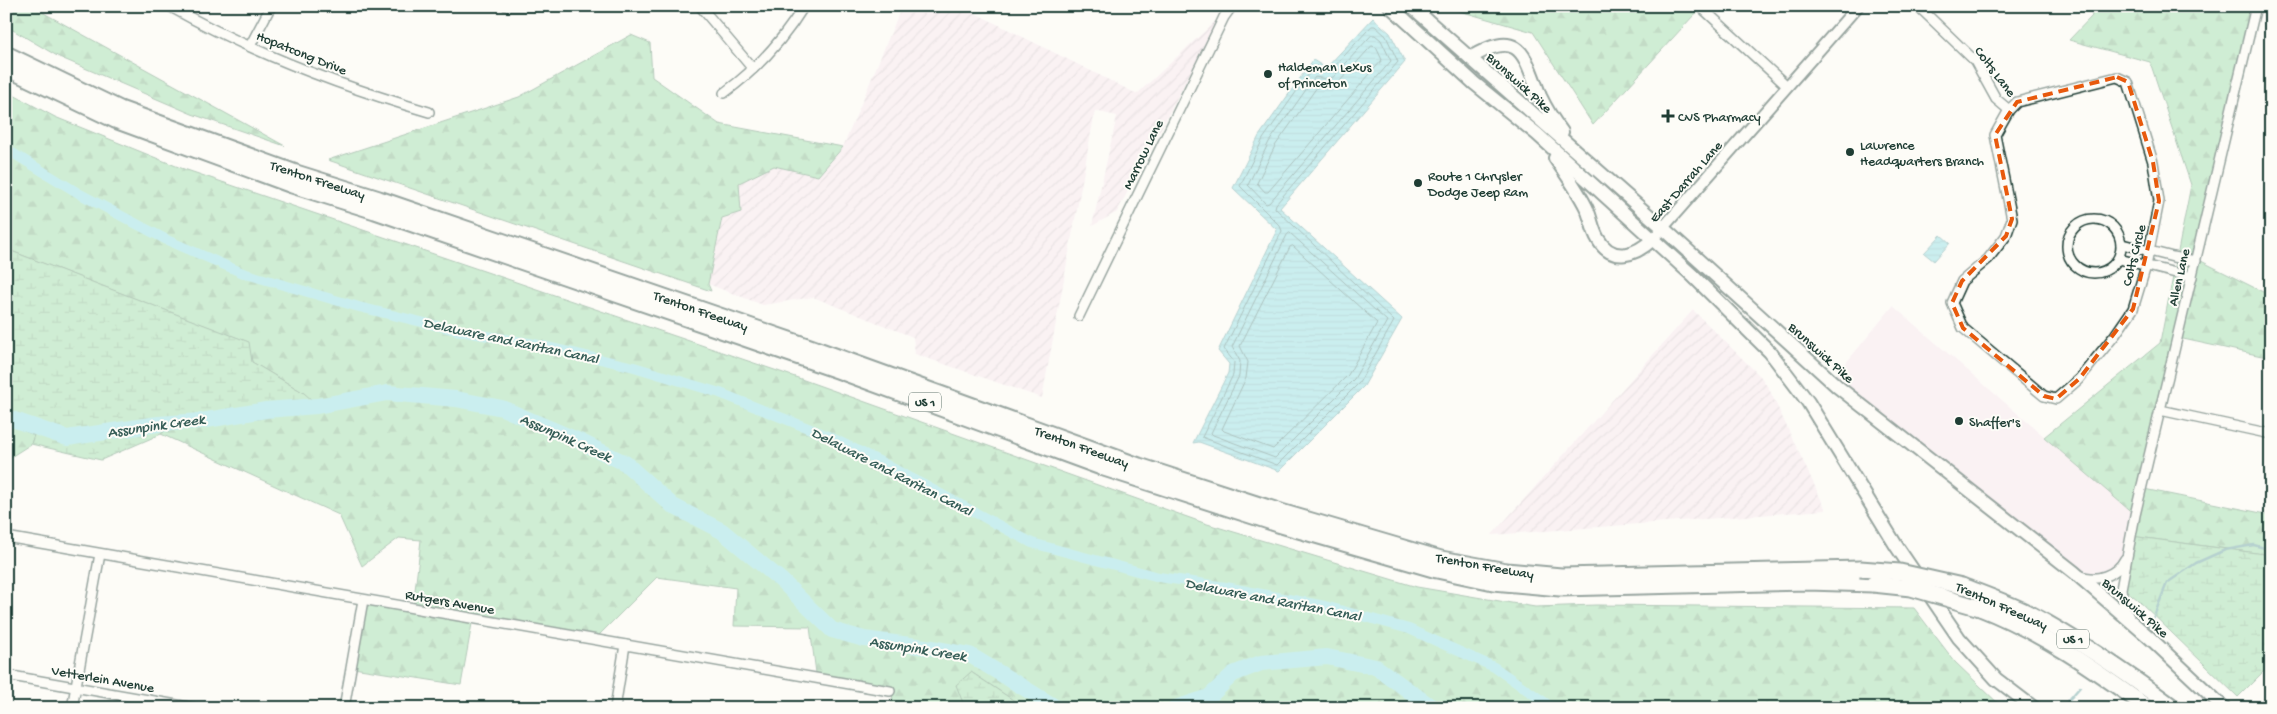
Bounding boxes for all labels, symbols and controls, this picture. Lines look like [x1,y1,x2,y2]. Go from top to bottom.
street label: Hopatcong Drive [253,28,350,80]
street label: Colts Lane [1969,44,2019,102]
street label: Brunswick Pike [1481,49,1555,118]
place label: Haldeman Lexus of Princeton [1278,60,1372,93]
marker: Haldeman Lexus of Princeton [1262,68,1274,80]
marker: CVS Pharmacy [1662,110,1674,122]
place label: CVS Pharmacy [1678,110,1761,127]
street label: Marrow Lane [1120,117,1169,193]
street label: East Darrah Lane [1647,138,1728,227]
place label: Lawrence Headquarters Branch [1860,138,1985,171]
marker: Lawrence Headquarters Branch [1844,146,1856,158]
street label: Trenton Freeway [266,158,367,205]
place label: Route 1 Chrysler Dodge Jeep Ram [1427,169,1528,202]
marker: Route 1 Chrysler Dodge Jeep Ram [1412,177,1424,189]
street label: Colts Circle [2120,222,2151,288]
street label: Allen Lane [2166,246,2195,308]
street label: Trenton Freeway [650,288,750,337]
water label: Delaware and Raritan Canal [421,315,601,370]
street label: Brunswick Pike [1783,319,1857,388]
road number: US 1 [909,392,941,412]
water label: Assunpink Creek [107,411,207,443]
water label: Assunpink Creek [517,411,615,467]
marker: Shaffer's [1953,415,1965,427]
place label: Shaffer's [1969,415,2021,432]
street label: Trenton Freeway [1031,423,1131,473]
water label: Delaware and Raritan Canal [807,424,976,522]
street label: Trenton Freeway [1433,550,1535,584]
water label: Delaware and Raritan Canal [1183,575,1364,627]
street label: Brunswick Pike [2097,575,2172,643]
street label: Trenton Freeway [1951,579,2050,635]
street label: Rutgers Avenue [404,587,496,620]
road number: US 1 [2057,630,2089,648]
water label: Assunpink Creek [868,633,969,667]
street label: Vetterlein Avenue [49,663,156,698]

